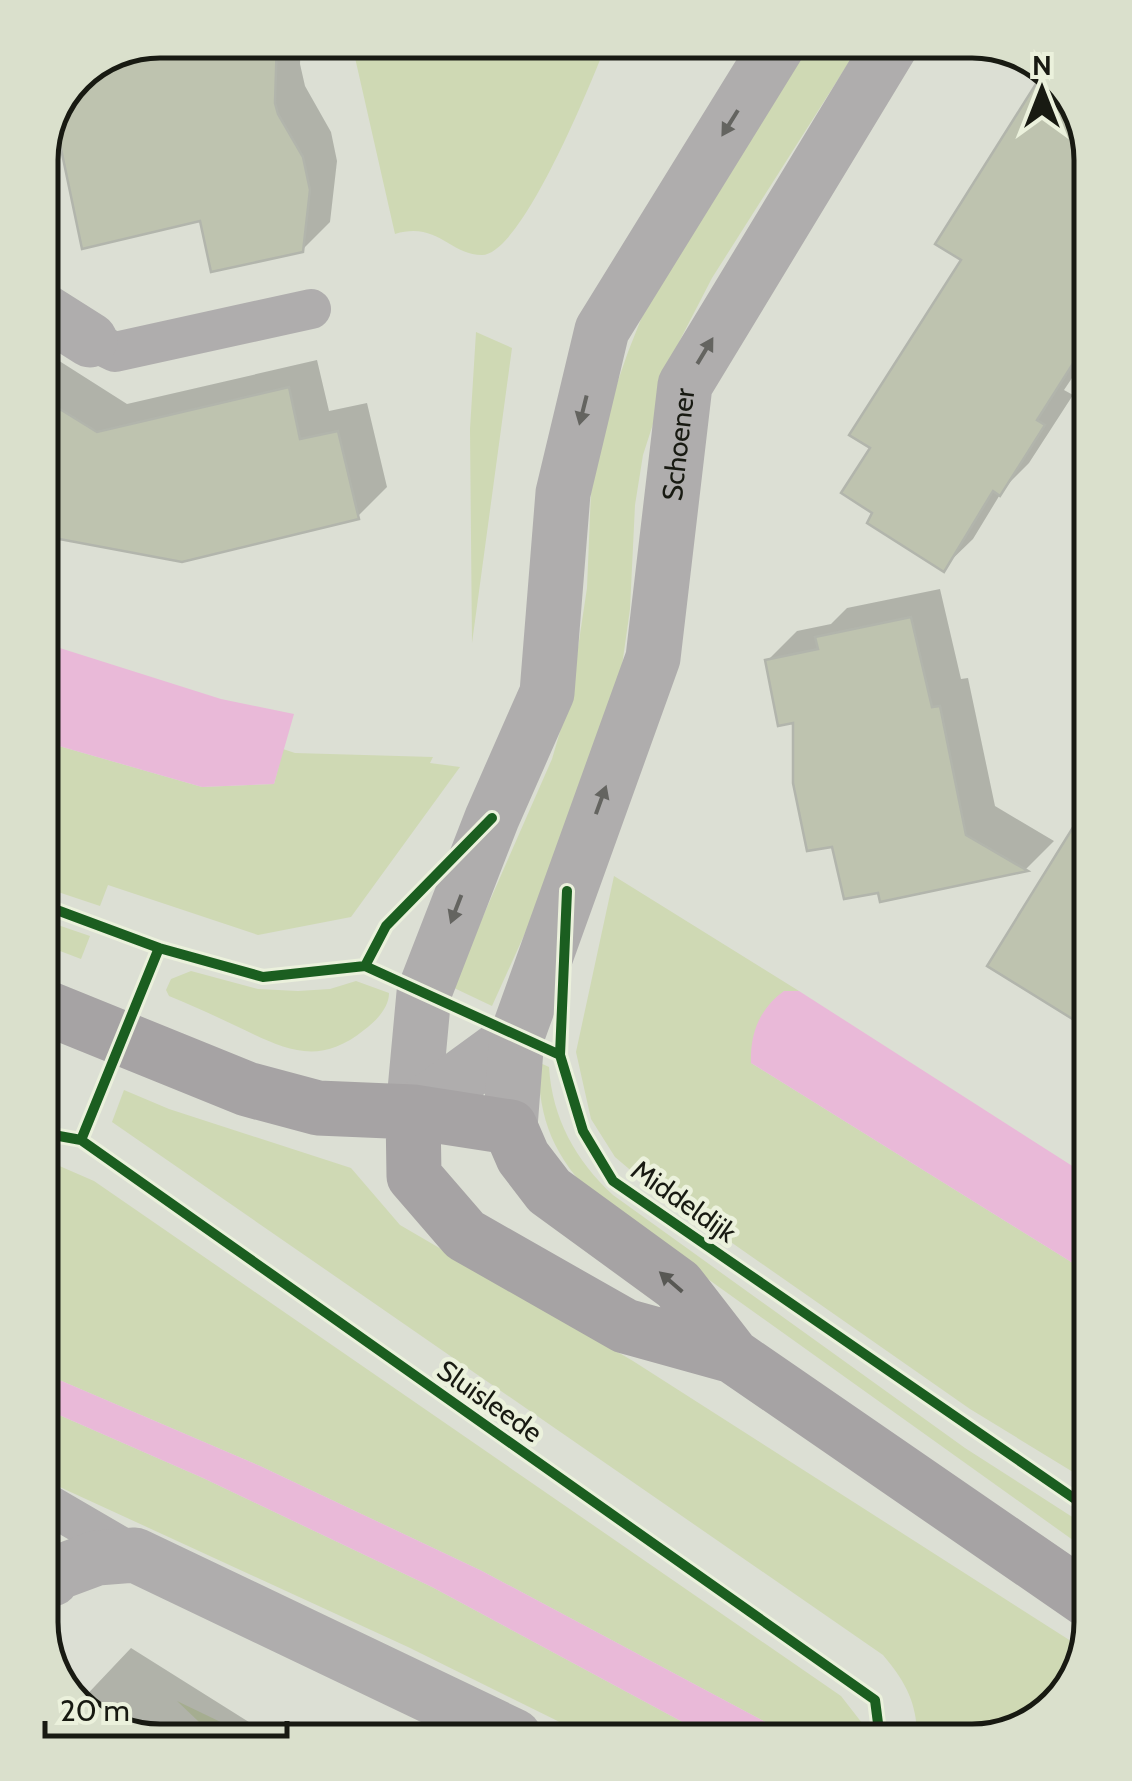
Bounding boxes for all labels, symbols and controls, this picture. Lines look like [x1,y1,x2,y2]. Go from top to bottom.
north arrow [992,40,1092,140]
text: N [1032,48,1052,82]
one-way arrow [721,109,739,137]
one-way arrow [695,338,714,365]
street label: Schoener [655,386,702,502]
one-way arrow [575,395,590,426]
one-way arrow [594,784,609,814]
one-way arrow [448,894,464,924]
street label: Middeldijk [625,1153,743,1250]
one-way arrow [658,1271,683,1293]
street label: Sluisleede [431,1353,549,1449]
scale bar [45,1676,288,1738]
text: 20 m [60,1692,130,1729]

